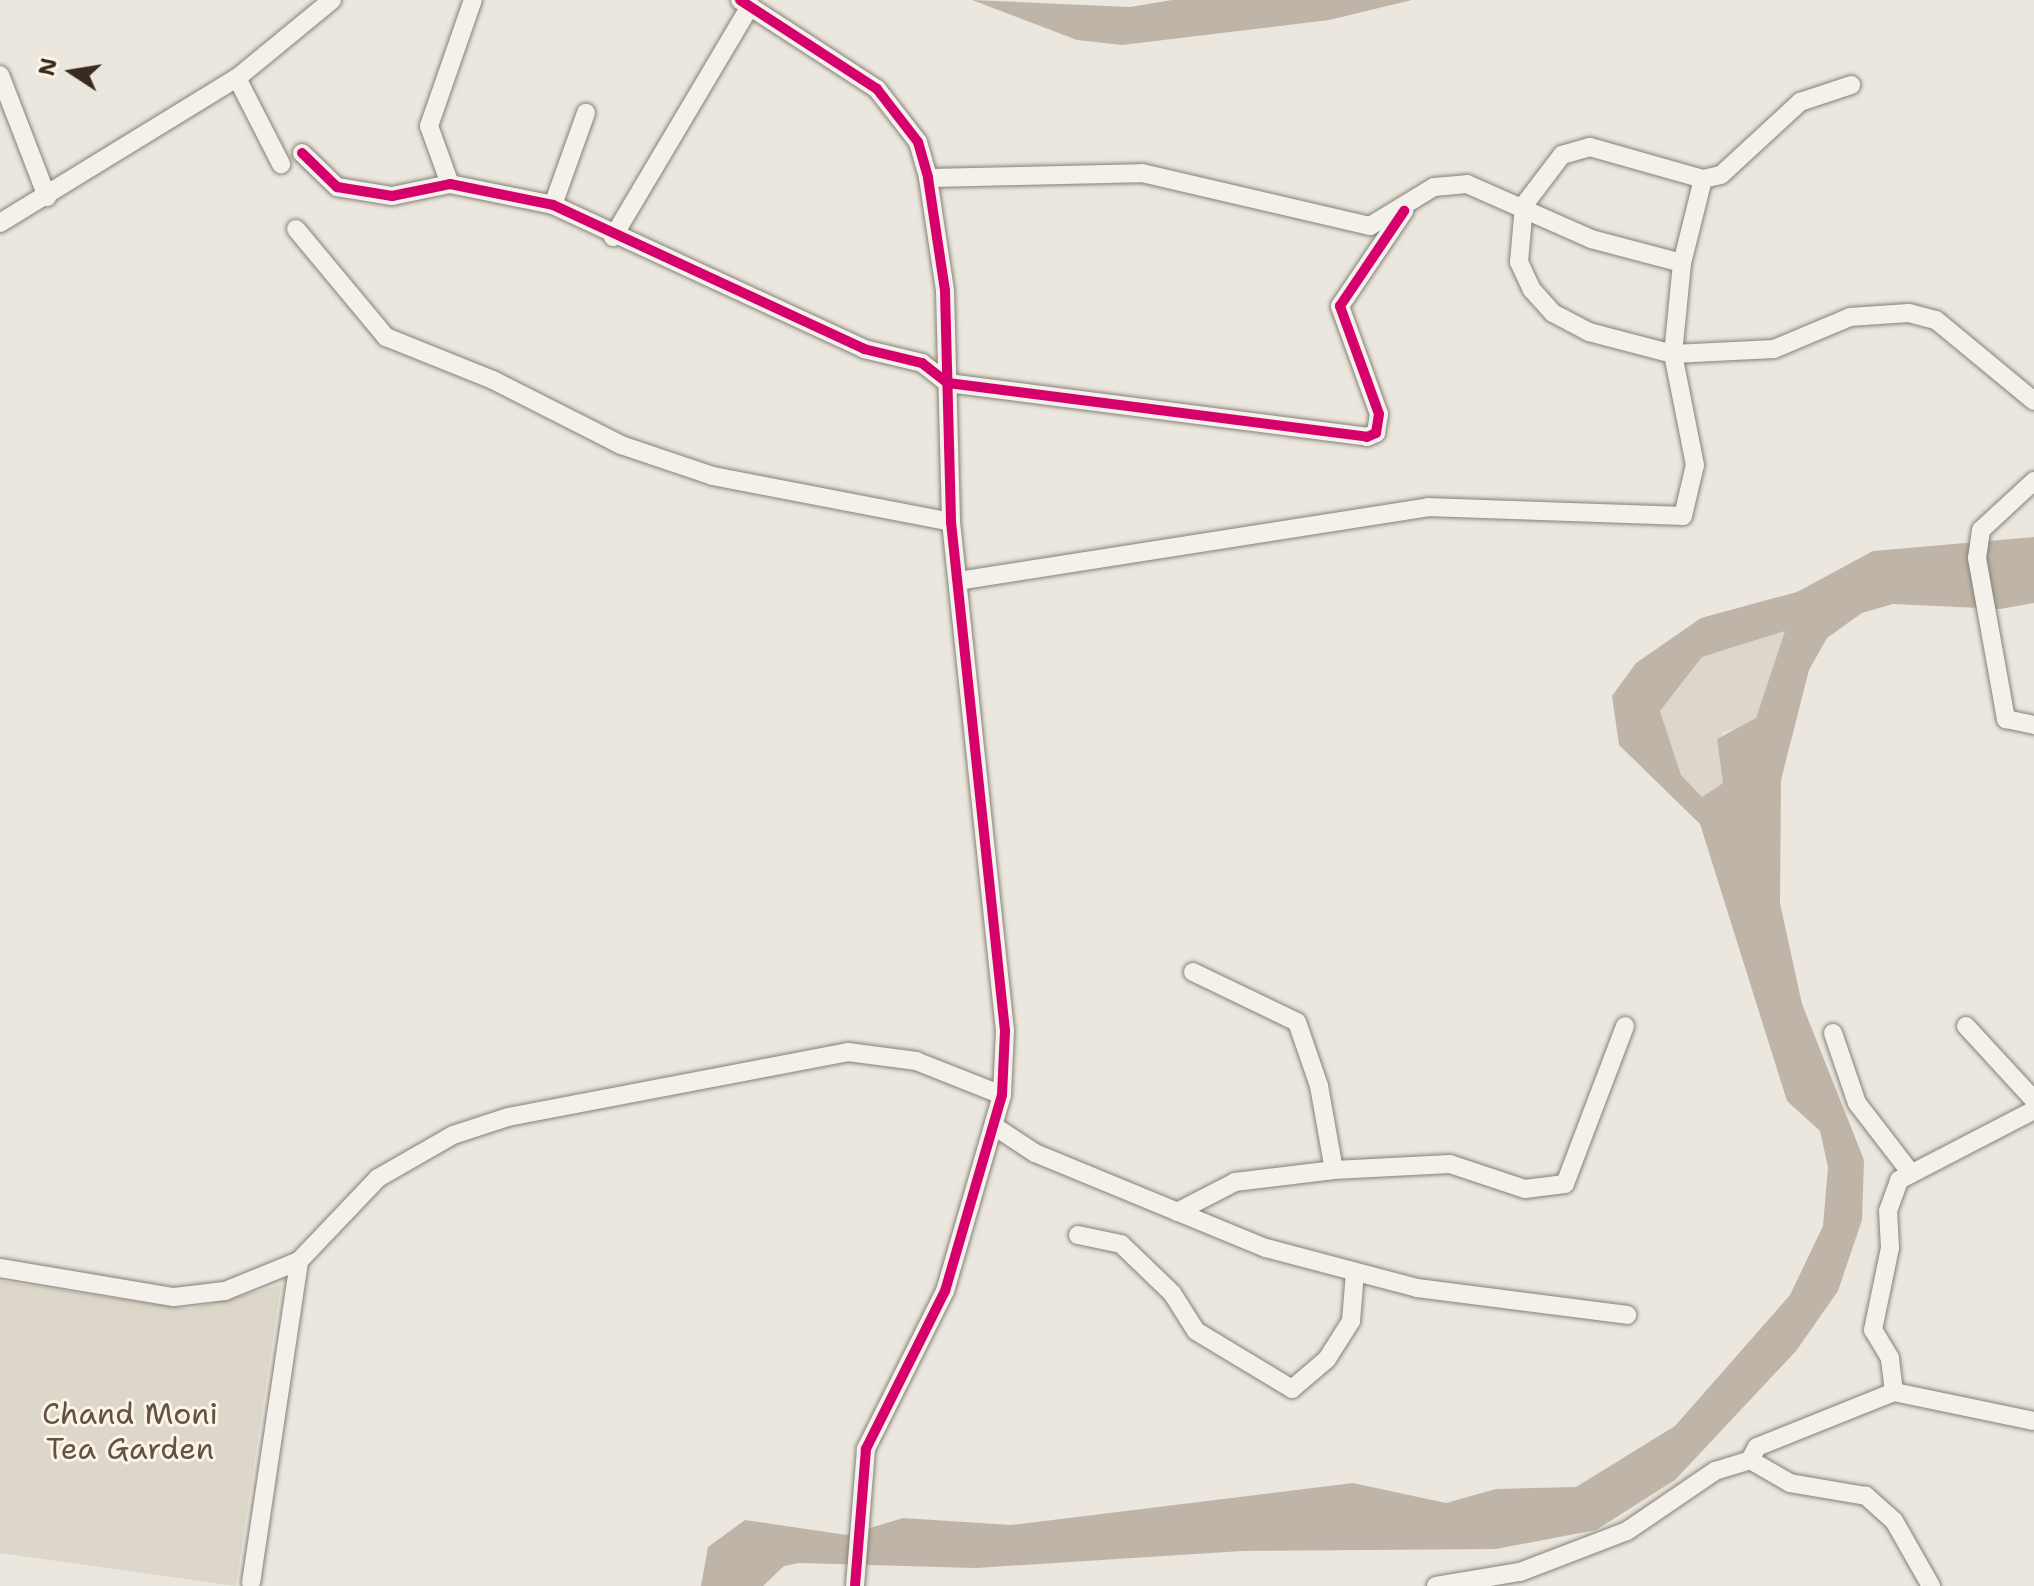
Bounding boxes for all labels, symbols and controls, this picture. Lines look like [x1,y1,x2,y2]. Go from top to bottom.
north arrow [32,32,112,112]
text: N [32,55,64,78]
park label: Chand Moni Tea Garden [42,1396,218,1466]

